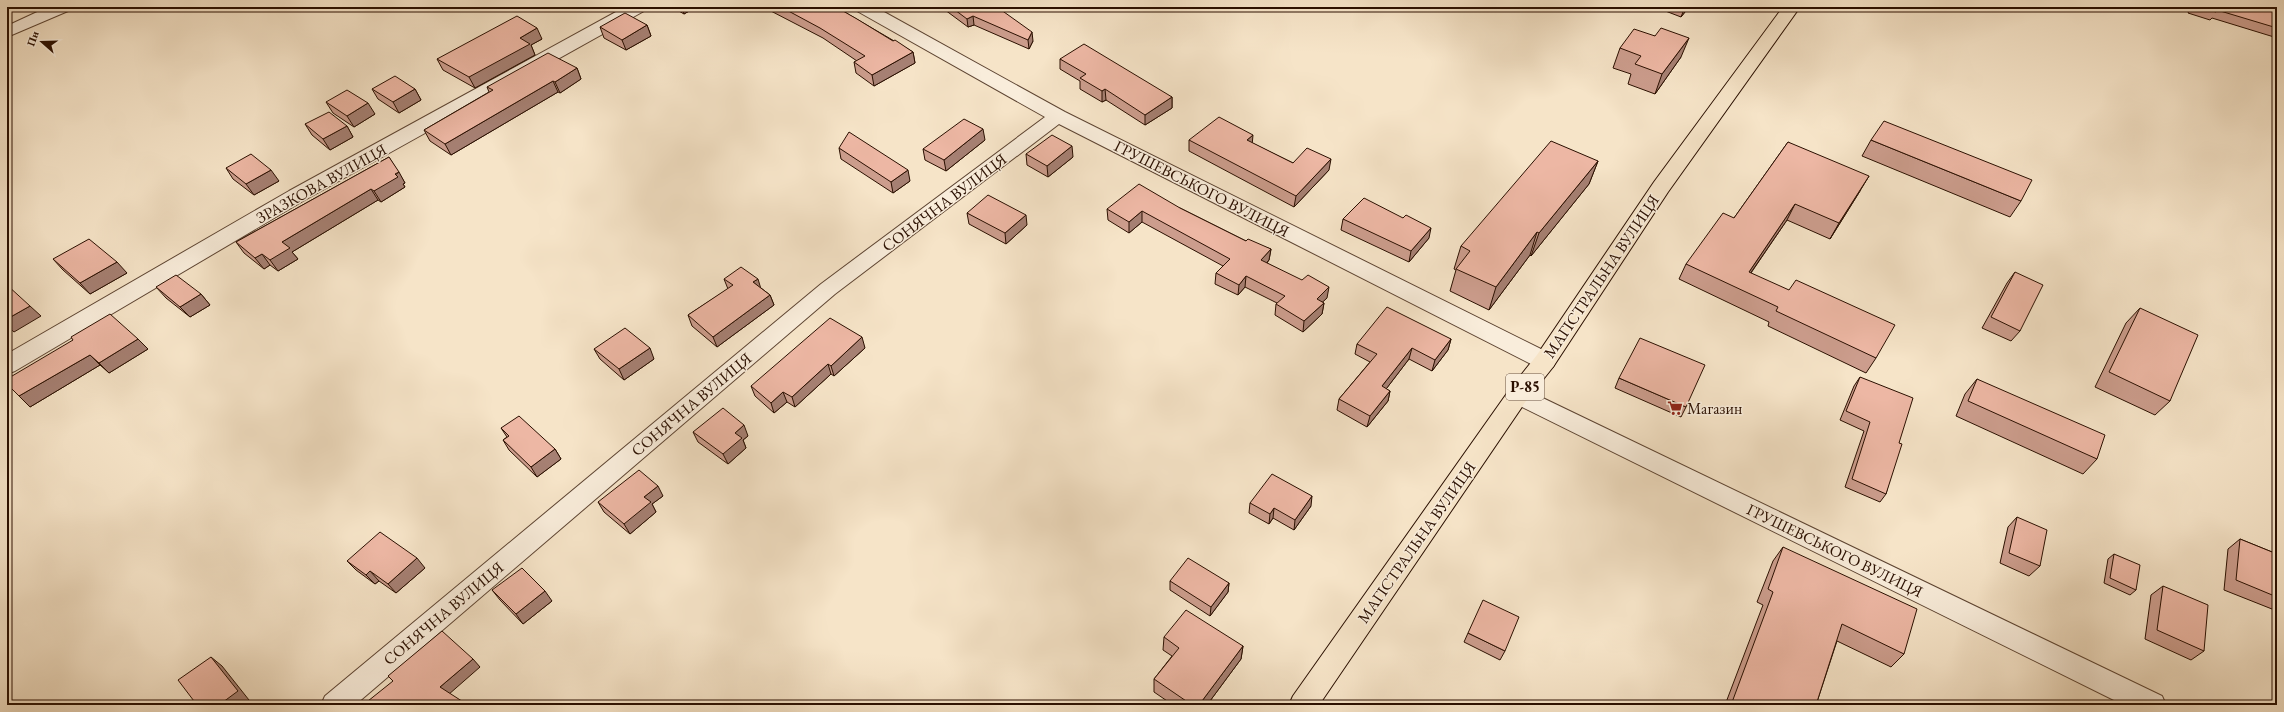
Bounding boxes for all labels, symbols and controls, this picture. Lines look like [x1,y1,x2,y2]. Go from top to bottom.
north arrow [22,22,62,62]
text: Пн [23,29,42,48]
street label: ГРУШЕВСЬКОГО ВУЛИЦЯ [1111,135,1293,242]
street label: ЗРАЗКОВА ВУЛИЦЯ [252,139,390,228]
street label: СОНЯЧНА ВУЛИЦЯ [878,148,1011,256]
street label: МАГІСТРАЛЬНА ВУЛИЦЯ [1539,190,1664,362]
street label: СОНЯЧНА ВУЛИЦЯ [627,348,756,461]
road number: Р-85 [1506,374,1544,400]
place label: Магазин [1687,398,1742,419]
supermarket icon: Магазин [1666,399,1684,417]
street label: МАГІСТРАЛЬНА ВУЛИЦЯ [1353,457,1480,627]
street label: ГРУШЕВСЬКОГО ВУЛИЦЯ [1743,499,1927,602]
street label: СОНЯЧНА ВУЛИЦЯ [379,557,508,670]

